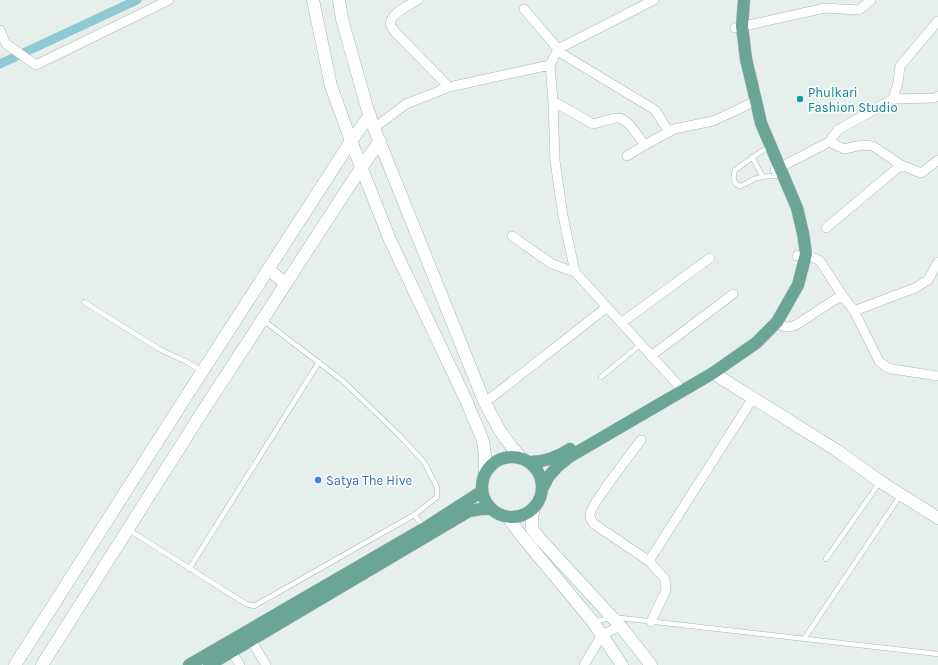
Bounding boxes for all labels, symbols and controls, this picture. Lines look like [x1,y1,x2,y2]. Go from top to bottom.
place label: Phulkari Fashion Studio [808,85,898,115]
marker: Phulkari Fashion Studio [795,94,805,104]
place label: Satya The Hive [326,473,412,488]
marker: Satya The Hive [313,475,323,485]

